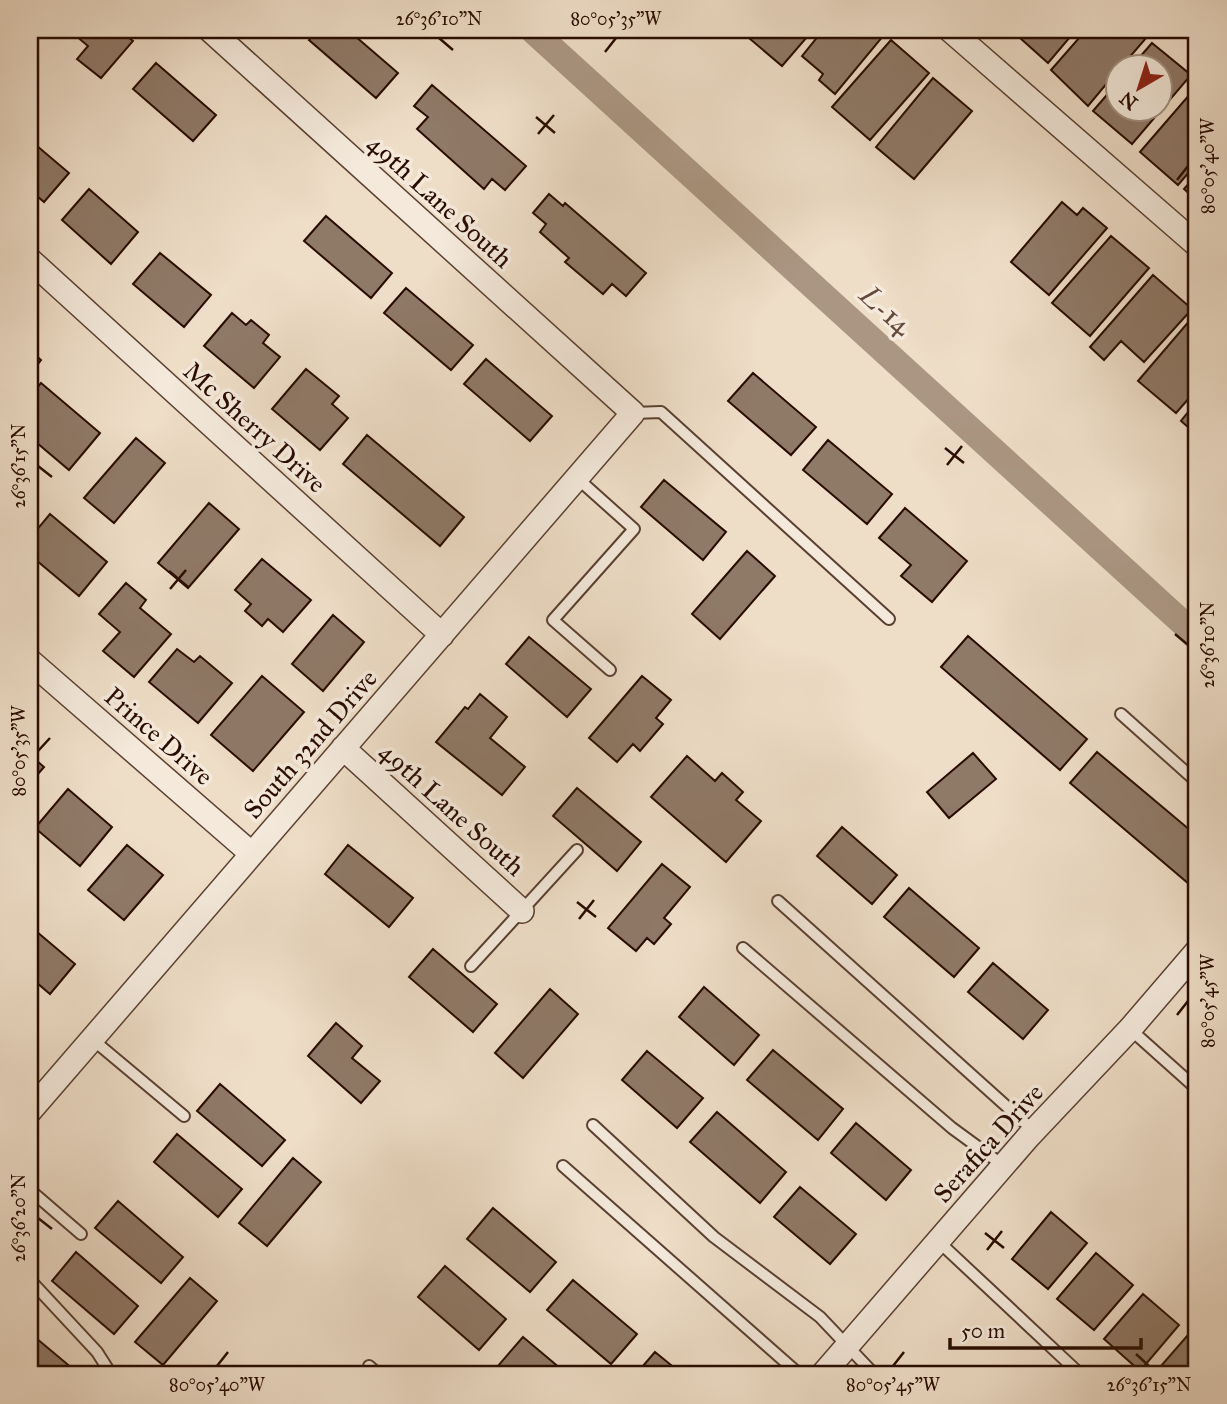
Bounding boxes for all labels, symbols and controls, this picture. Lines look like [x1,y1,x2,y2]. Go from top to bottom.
text: 26°36'10"N [396,8,482,30]
text: 80°05'35"W [571,8,662,30]
north arrow [1104,52,1174,122]
text: N [1115,87,1142,115]
text: 80°05'40"W [1197,117,1219,214]
street label: 49th Lane South [361,127,520,275]
water label: L-14 [851,276,920,343]
street label: Mc Sherry Drive [177,355,333,499]
text: 26°36'15"N [8,424,30,508]
text: 26°36'10"N [1197,602,1219,688]
street label: South 32nd Drive [236,663,384,825]
street label: Prince Drive [98,680,220,792]
text: 80°05'35"W [8,705,30,796]
street label: 49th Lane South [373,735,532,883]
text: 80°05'45"W [1197,953,1219,1048]
street label: Serafica Drive [926,1077,1050,1209]
text: 26°36'20"N [8,1174,30,1262]
scale bar [950,1306,1141,1350]
text: 50 m [961,1318,1006,1344]
text: 80°05'40"W [169,1374,266,1396]
text: 80°05'45"W [846,1374,941,1396]
text: 26°36'15"N [1107,1374,1191,1396]

